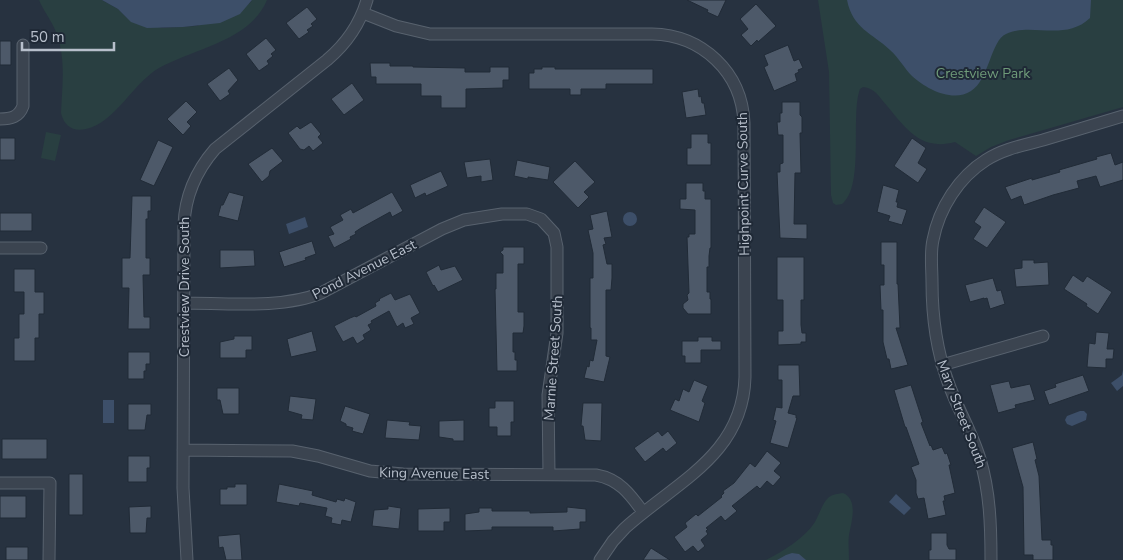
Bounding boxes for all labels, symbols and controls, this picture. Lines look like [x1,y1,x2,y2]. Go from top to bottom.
scale bar [22,20,115,52]
text: 50 m [30,27,65,47]
park label: Crestview Park [936,64,1031,83]
street label: Highpoint Curve South [733,112,754,256]
street label: Crestview Drive South [175,217,194,357]
street label: Pond Avenue East [309,235,420,304]
street label: Marnie Street South [540,295,567,421]
street label: Mary Street South [932,357,991,471]
street label: King Avenue East [379,463,489,484]

